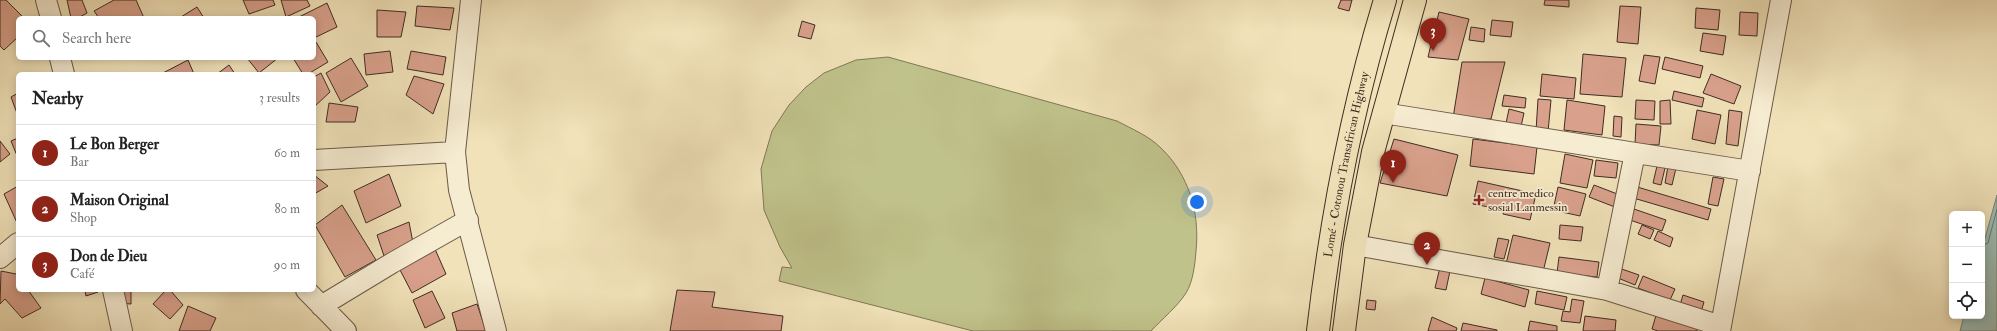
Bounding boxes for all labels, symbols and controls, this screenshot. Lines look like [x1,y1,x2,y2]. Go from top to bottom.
search box [16,16,316,60]
pin: 3 [1420,18,1446,51]
icon: search [30,27,52,49]
text: Search here [62,29,131,48]
street label: Lomé - Cotonou Transafrican Highway [1320,69,1372,258]
text: Nearby [32,88,83,109]
text: 3 results [259,90,300,106]
text: Le Bon Berger [70,135,159,154]
text: 1 [43,145,47,161]
text: 60 m [274,145,300,161]
pin: 1 [1380,150,1406,183]
text: Bar [70,154,89,170]
place label: centre medico sosial Lanmessin [1488,186,1567,215]
text: Maison Original [70,191,169,210]
your location [1187,192,1207,212]
marker: centre medico sosial Lanmessin [1473,194,1485,206]
text: 2 [42,201,48,217]
text: 80 m [274,201,300,217]
text: Shop [70,210,97,226]
map controls [1949,211,1985,319]
button: + [1949,211,1985,247]
pin: 2 [1414,232,1440,265]
text: Don de Dieu [70,247,147,266]
button: − [1949,247,1985,283]
text: 3 [43,257,48,273]
text: 90 m [274,257,300,273]
text: Café [70,266,94,282]
button: locate [1949,283,1985,319]

